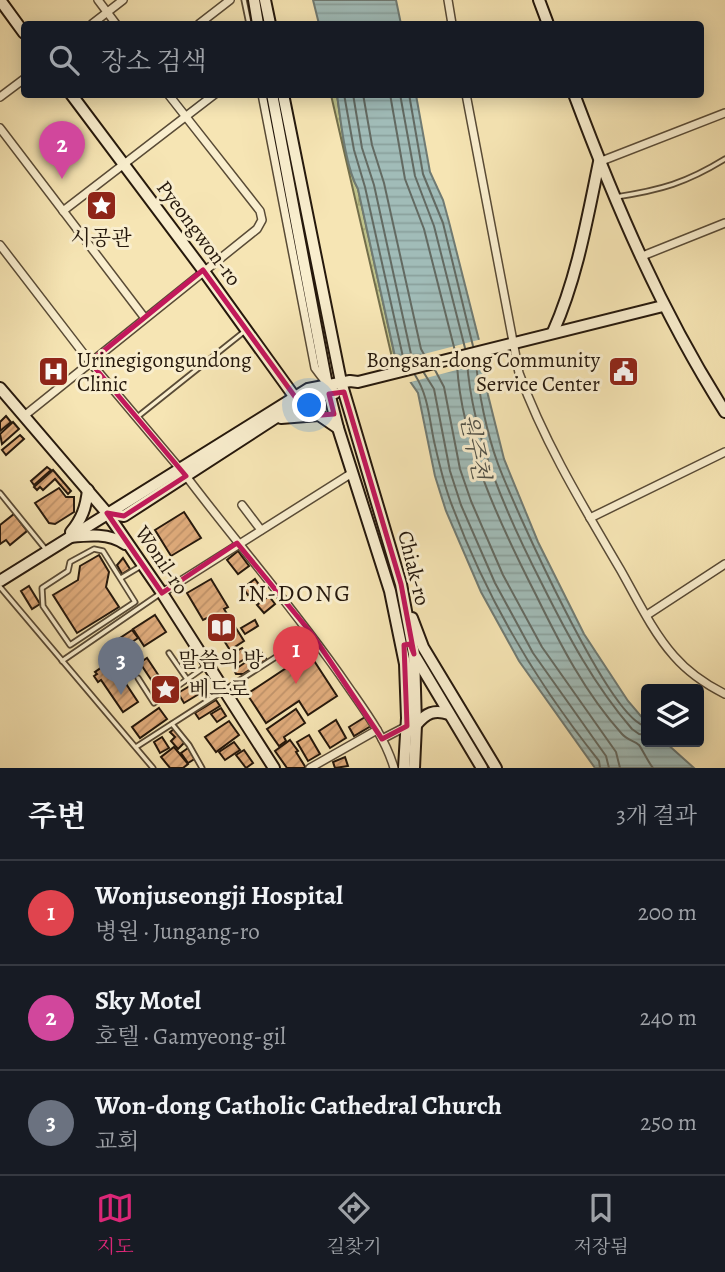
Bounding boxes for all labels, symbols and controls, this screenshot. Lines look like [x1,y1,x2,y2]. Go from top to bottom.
search box [21,21,704,98]
icon: search [45,41,83,79]
text: 장소 검색 [101,44,207,79]
pin: 2 [39,121,85,179]
street label: Pyeongwon-ro [150,174,248,292]
place icon: 시공관 [84,189,118,223]
place label: 시공관 [71,224,132,252]
place label: Urinegigongundong Clinic [77,346,252,398]
place label: Bongsan-dong Community Service Center [366,346,601,398]
hospital icon: Urinegigongundong Clinic [37,355,71,389]
public building icon: Bongsan-dong Community Service Center [606,355,640,389]
your location [292,388,326,422]
water label: 원주천 [453,411,497,485]
street label: Wonil-ro [128,519,195,600]
street label: Chiak-ro [391,528,437,608]
district label: IN-DONG [238,577,352,609]
library icon: 말씀의 방 [204,611,238,645]
pin: 1 [273,626,319,684]
pin: 3 [98,637,144,695]
place label: 말씀의 방 [178,646,264,674]
place icon: 베드로 [149,672,183,706]
place label: 베드로 [189,675,250,703]
map controls [641,684,704,747]
button: layers [641,684,704,747]
text: 주변 [28,796,86,836]
text: 3개 결과 [616,800,697,831]
text: Wonjuseongji Hospital [95,878,343,913]
text: 1 [47,897,55,928]
text: 200 m [638,897,697,928]
text: 병원 · Jungang-ro [95,916,260,947]
text: Sky Motel [95,983,201,1018]
text: 2 [45,1002,57,1033]
text: 240 m [640,1002,697,1033]
text: 호텔 · Gamyeong-gil [95,1021,286,1052]
text: Won-dong Catholic Cathedral Church [95,1088,502,1123]
text: 3 [46,1107,56,1138]
text: 250 m [640,1107,697,1138]
text: 교회 [95,1126,139,1157]
tab: 지도 [96,1189,134,1260]
tab: 길찾기 [326,1189,381,1260]
tab: 저장됨 [574,1189,629,1260]

